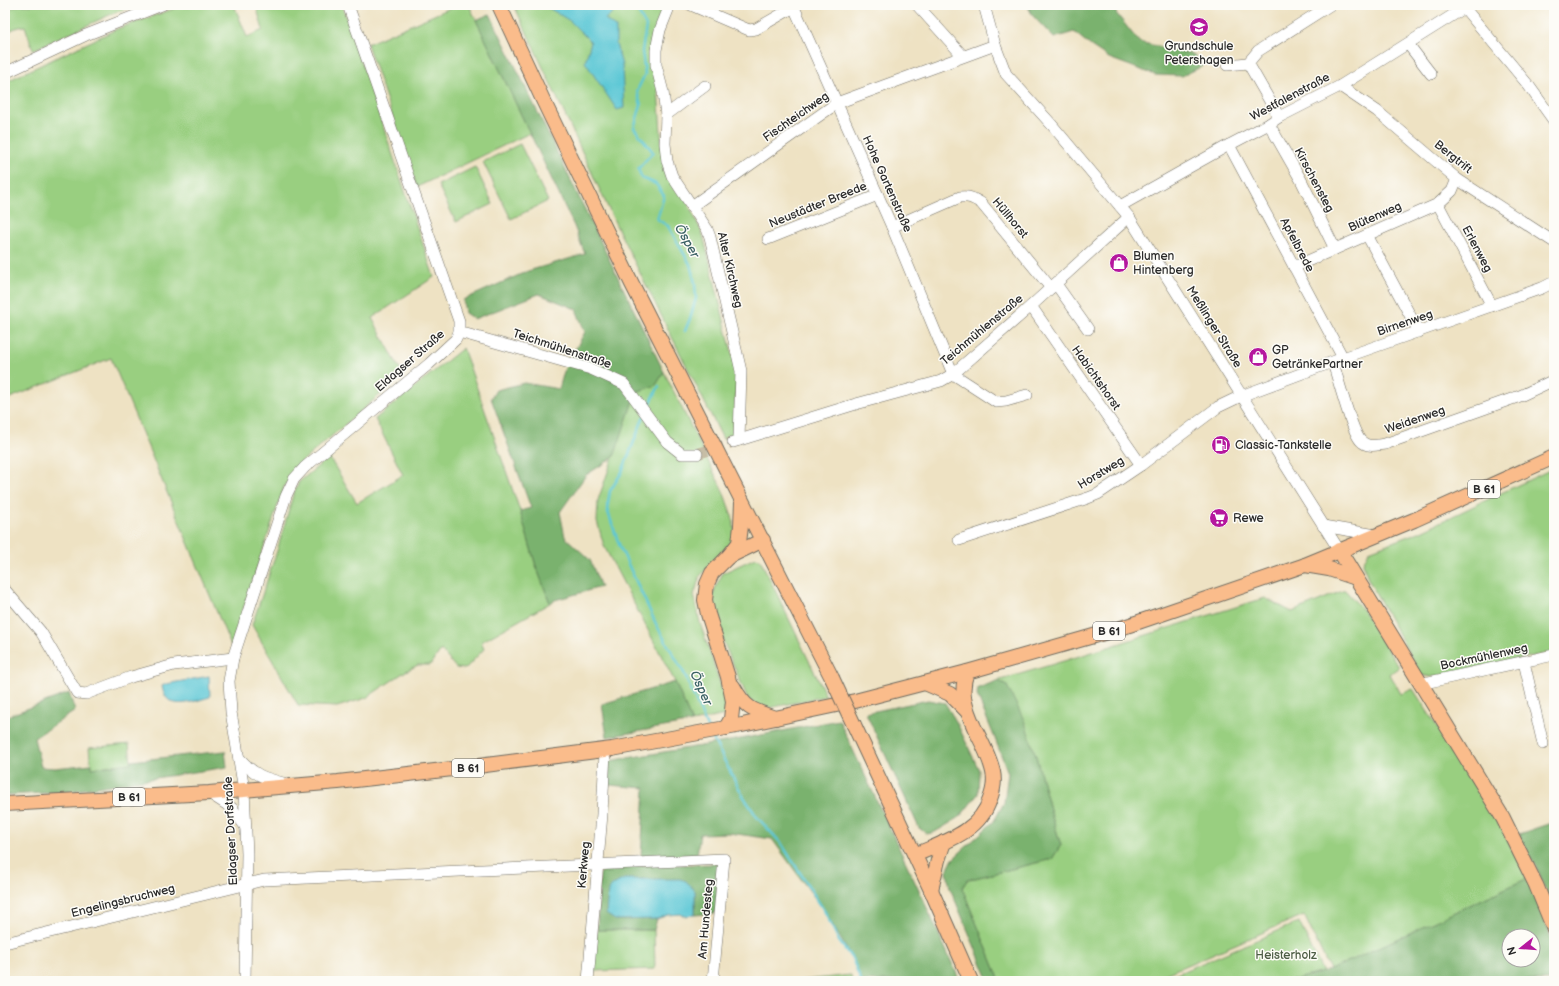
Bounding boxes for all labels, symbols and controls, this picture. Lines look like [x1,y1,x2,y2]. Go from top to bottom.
school or university icon: Grundschule Petershagen [1188,16,1210,38]
place label: Grundschule Petershagen [1164,39,1234,68]
street label: Westfalenstraße [1248,70,1332,124]
street label: Fischteichweg [760,89,832,145]
street label: Hohe Gartenstraße [859,133,915,235]
street label: Bergtrift [1431,137,1475,177]
street label: Kirschensteg [1291,145,1337,215]
street label: Neustädter Breede [767,179,869,231]
street label: Hüllhorst [989,195,1031,242]
street label: Blütenweg [1346,199,1404,235]
street label: Apfelbrede [1276,215,1318,275]
water label: Ösper [671,221,704,262]
street label: Erlenweg [1458,223,1496,275]
street label: Alter Kirchweg [714,231,746,310]
place label: Blumen Hintenberg [1133,249,1194,278]
shop icon: Blumen Hintenberg [1108,252,1130,274]
street label: Meßlinger Straße [1183,283,1245,371]
street label: Teichmühlenstraße [938,291,1026,369]
street label: Birnenweg [1375,306,1435,340]
street label: Teichmühlenstraße [511,326,613,372]
street label: Eldagser Straße [372,327,448,395]
street label: Habichtshorst [1068,343,1124,413]
place label: GP GetränkePartner [1272,343,1363,372]
shop icon: GP GetränkePartner [1247,346,1269,368]
street label: Weidenweg [1383,403,1447,437]
fuel station icon: Classic-Tankstelle [1210,434,1232,456]
place label: Classic-Tankstelle [1235,438,1332,453]
street label: Horstweg [1075,453,1127,493]
road number: B 61 [1468,480,1500,498]
supermarket icon: Rewe [1208,507,1230,529]
place label: Rewe [1233,511,1264,526]
road number: B 61 [1093,622,1125,640]
street label: Bockmühlenweg [1439,640,1529,674]
water label: Ösper [686,668,716,709]
road number: B 61 [452,759,484,777]
street label: Eldagser Dorfstraße [221,776,241,886]
road number: B 61 [113,788,145,806]
street label: Kerkweg [574,841,594,889]
street label: Am Hundesteg [695,878,717,960]
street label: Engelingsbruchweg [69,881,177,921]
north arrow [1501,928,1541,968]
text: N [1504,945,1519,957]
park label: Heisterholz [1255,948,1317,963]

